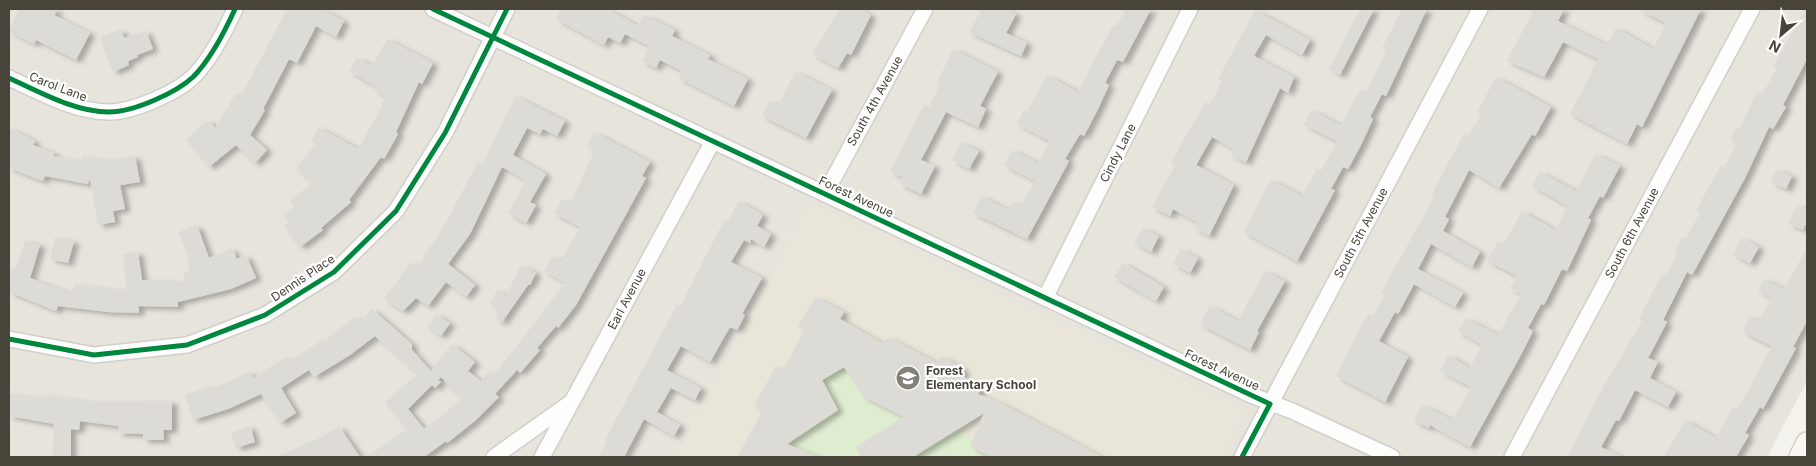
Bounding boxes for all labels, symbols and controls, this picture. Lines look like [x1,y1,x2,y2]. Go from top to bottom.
north arrow [1756,10,1806,60]
text: N [1766,37,1783,57]
street label: South 4th Avenue [844,53,906,148]
street label: Carol Lane [27,69,89,104]
street label: Cindy Lane [1096,121,1139,185]
street label: Forest Avenue [816,173,896,220]
street label: South 5th Avenue [1330,185,1391,281]
street label: South 6th Avenue [1601,185,1662,281]
street label: Dennis Place [268,251,337,304]
street label: Earl Avenue [604,266,649,332]
street label: Forest Avenue [1182,346,1262,393]
place label: Forest Elementary School [926,363,1036,392]
school or university icon: Forest Elementary School [895,365,921,391]

